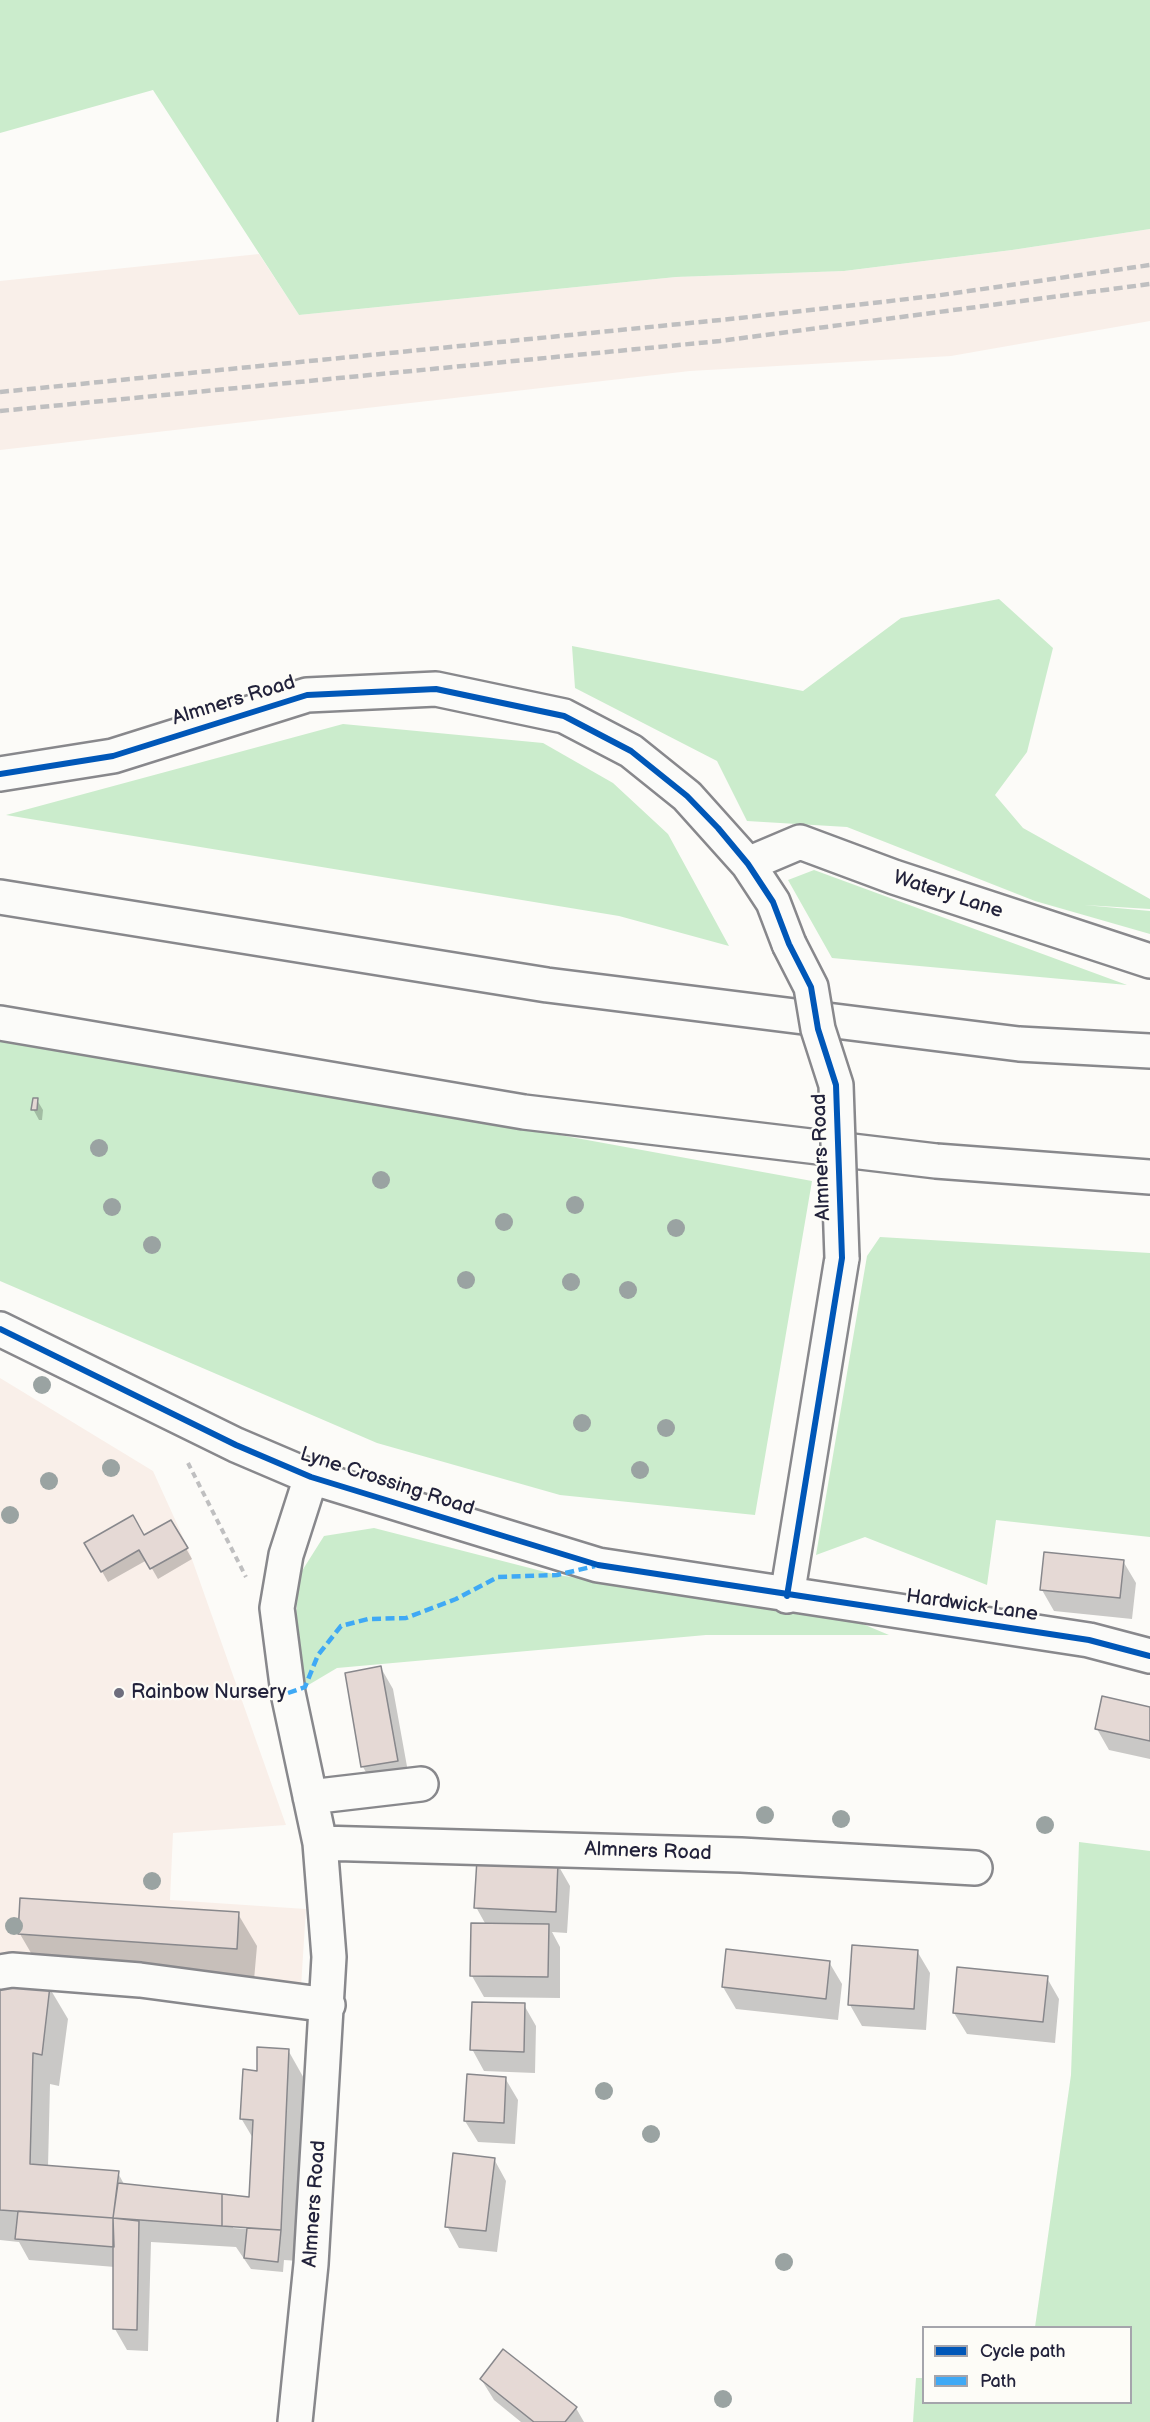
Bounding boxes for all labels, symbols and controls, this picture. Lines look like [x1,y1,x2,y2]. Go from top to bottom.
street label: Almners Road [170,671,298,731]
street label: Watery Lane [890,866,1006,924]
street label: Almners Road [808,1093,836,1221]
street label: Lyne Crossing Road [297,1443,477,1521]
street label: Hardwick Lane [905,1585,1039,1627]
place label: Rainbow Nursery [131,1681,286,1705]
marker: Rainbow Nursery [112,1686,126,1700]
street label: Almners Road [584,1838,712,1866]
street label: Almners Road [299,2140,331,2268]
legend [922,2326,1132,2404]
text: Cycle path [980,2341,1066,2362]
text: Path [980,2371,1016,2392]

